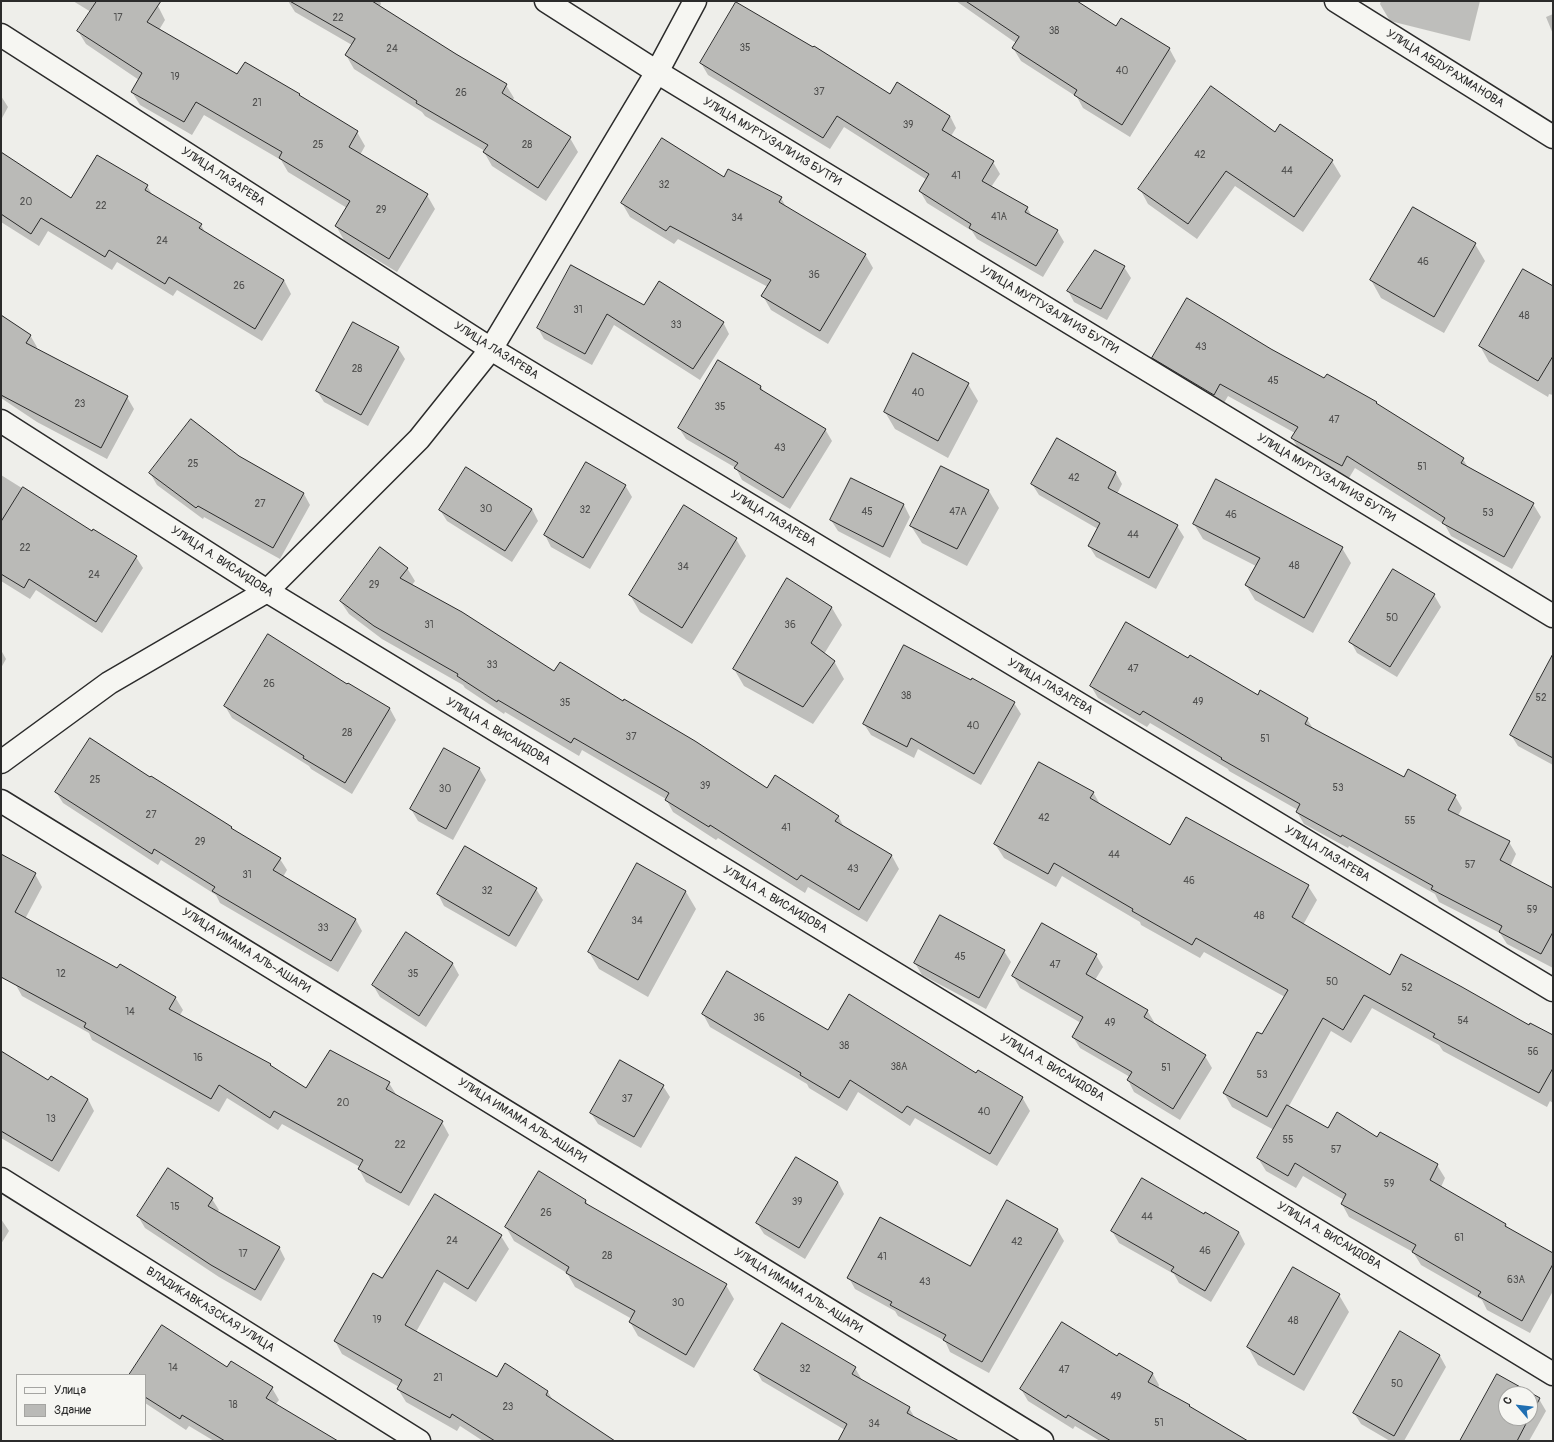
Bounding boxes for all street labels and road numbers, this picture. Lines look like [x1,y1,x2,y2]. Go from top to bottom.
street label: УЛИЦА АБДУРАХМАНОВА [1383,27,1507,111]
street label: УЛИЦА МУРТУЗАЛИ ИЗ БУТРИ [700,95,844,189]
street label: УЛИЦА ЛАЗАРЕВА [178,144,268,210]
street label: УЛИЦА МУРТУЗАЛИ ИЗ БУТРИ [977,263,1121,357]
street label: УЛИЦА ЛАЗАРЕВА [451,319,541,383]
street label: УЛИЦА МУРТУЗАЛИ ИЗ БУТРИ [1254,431,1398,525]
street label: УЛИЦА ЛАЗАРЕВА [728,488,818,550]
street label: УЛИЦА А. ВИСАИДОВА [168,523,276,601]
street label: УЛИЦА ЛАЗАРЕВА [1005,656,1095,718]
street label: УЛИЦА А. ВИСАИДОВА [443,695,553,769]
street label: УЛИЦА ЛАЗАРЕВА [1282,823,1372,885]
street label: УЛИЦА А. ВИСАИДОВА [720,863,830,937]
street label: УЛИЦА ИМАМА АЛЬ-АШАРИ [179,905,313,997]
street label: УЛИЦА А. ВИСАИДОВА [997,1031,1107,1105]
street label: УЛИЦА ИМАМА АЛЬ-АШАРИ [455,1075,589,1167]
street label: УЛИЦА А. ВИСАИДОВА [1274,1199,1384,1273]
street label: УЛИЦА ИМАМА АЛЬ-АШАРИ [731,1245,865,1337]
street label: ВЛАДИКАВКАЗСКАЯ УЛИЦА [143,1264,277,1356]

